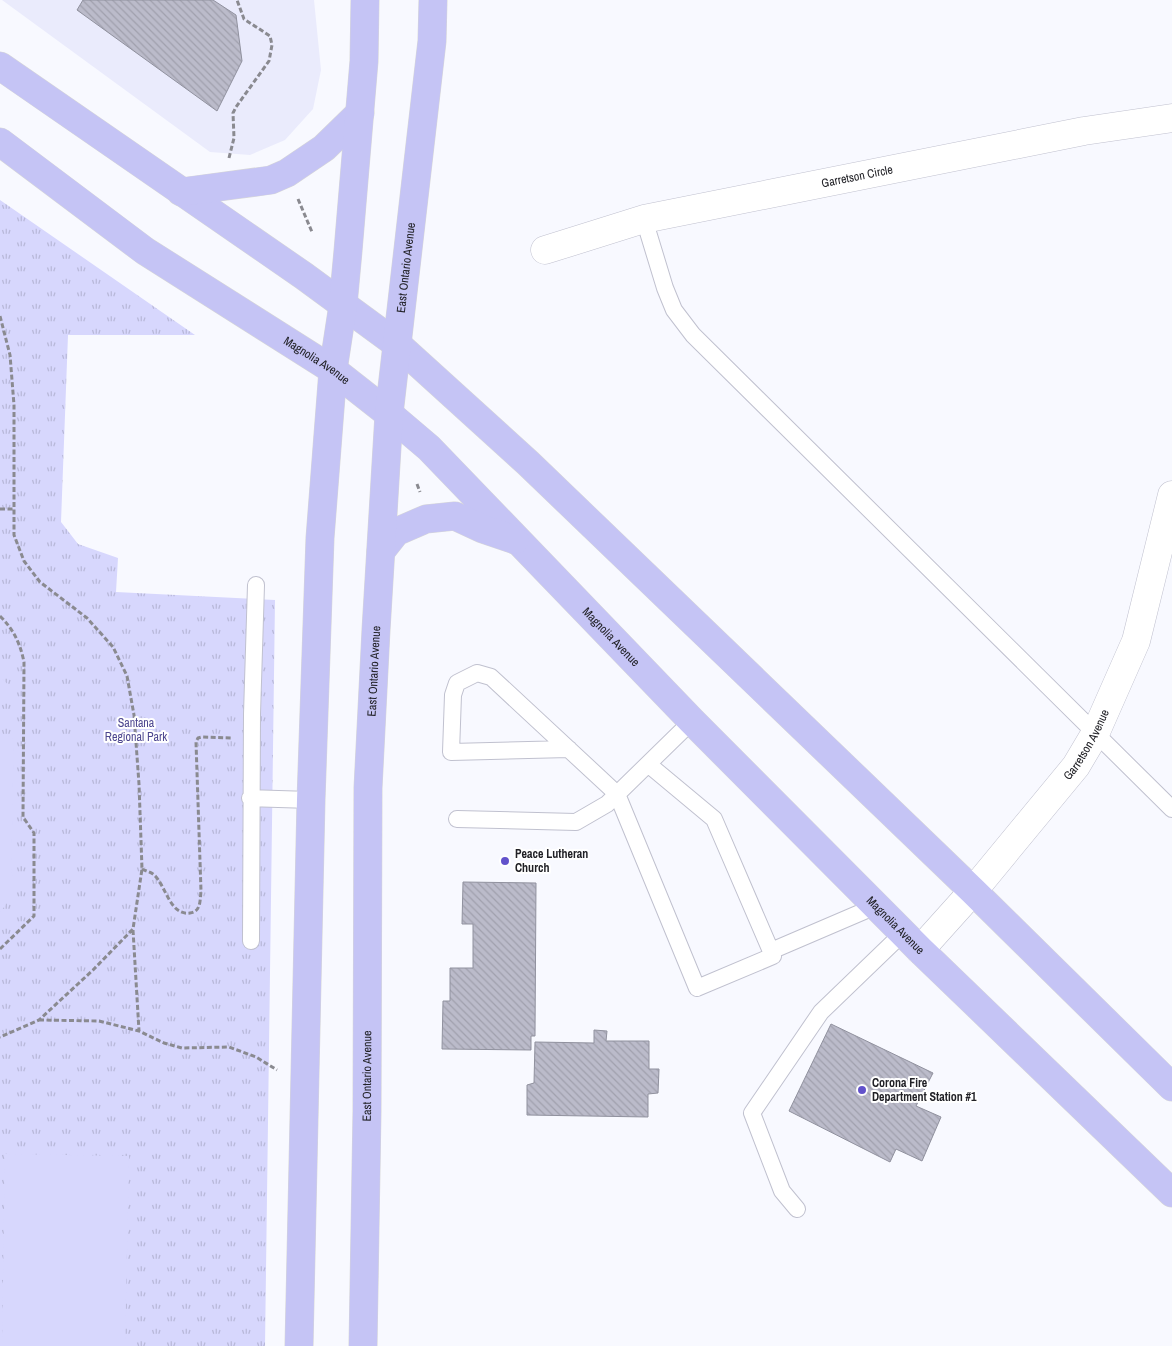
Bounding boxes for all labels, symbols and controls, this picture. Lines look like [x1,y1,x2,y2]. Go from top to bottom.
street label: Garretson Circle [820,161,894,191]
street label: East Ontario Avenue [393,222,419,314]
street label: Magnolia Avenue [281,333,353,388]
street label: Magnolia Avenue [579,604,643,670]
street label: East Ontario Avenue [364,625,384,717]
street label: Garretson Avenue [1060,707,1113,783]
park label: Santana Regional Park [105,715,167,745]
place label: Peace Lutheran Church [515,846,588,876]
marker: Peace Lutheran Church [499,855,511,867]
street label: Magnolia Avenue [863,893,928,958]
street label: East Ontario Avenue [359,1031,375,1122]
place label: Corona Fire Department Station #1 [872,1075,977,1105]
marker: Corona Fire Department Station #1 [856,1084,868,1096]

